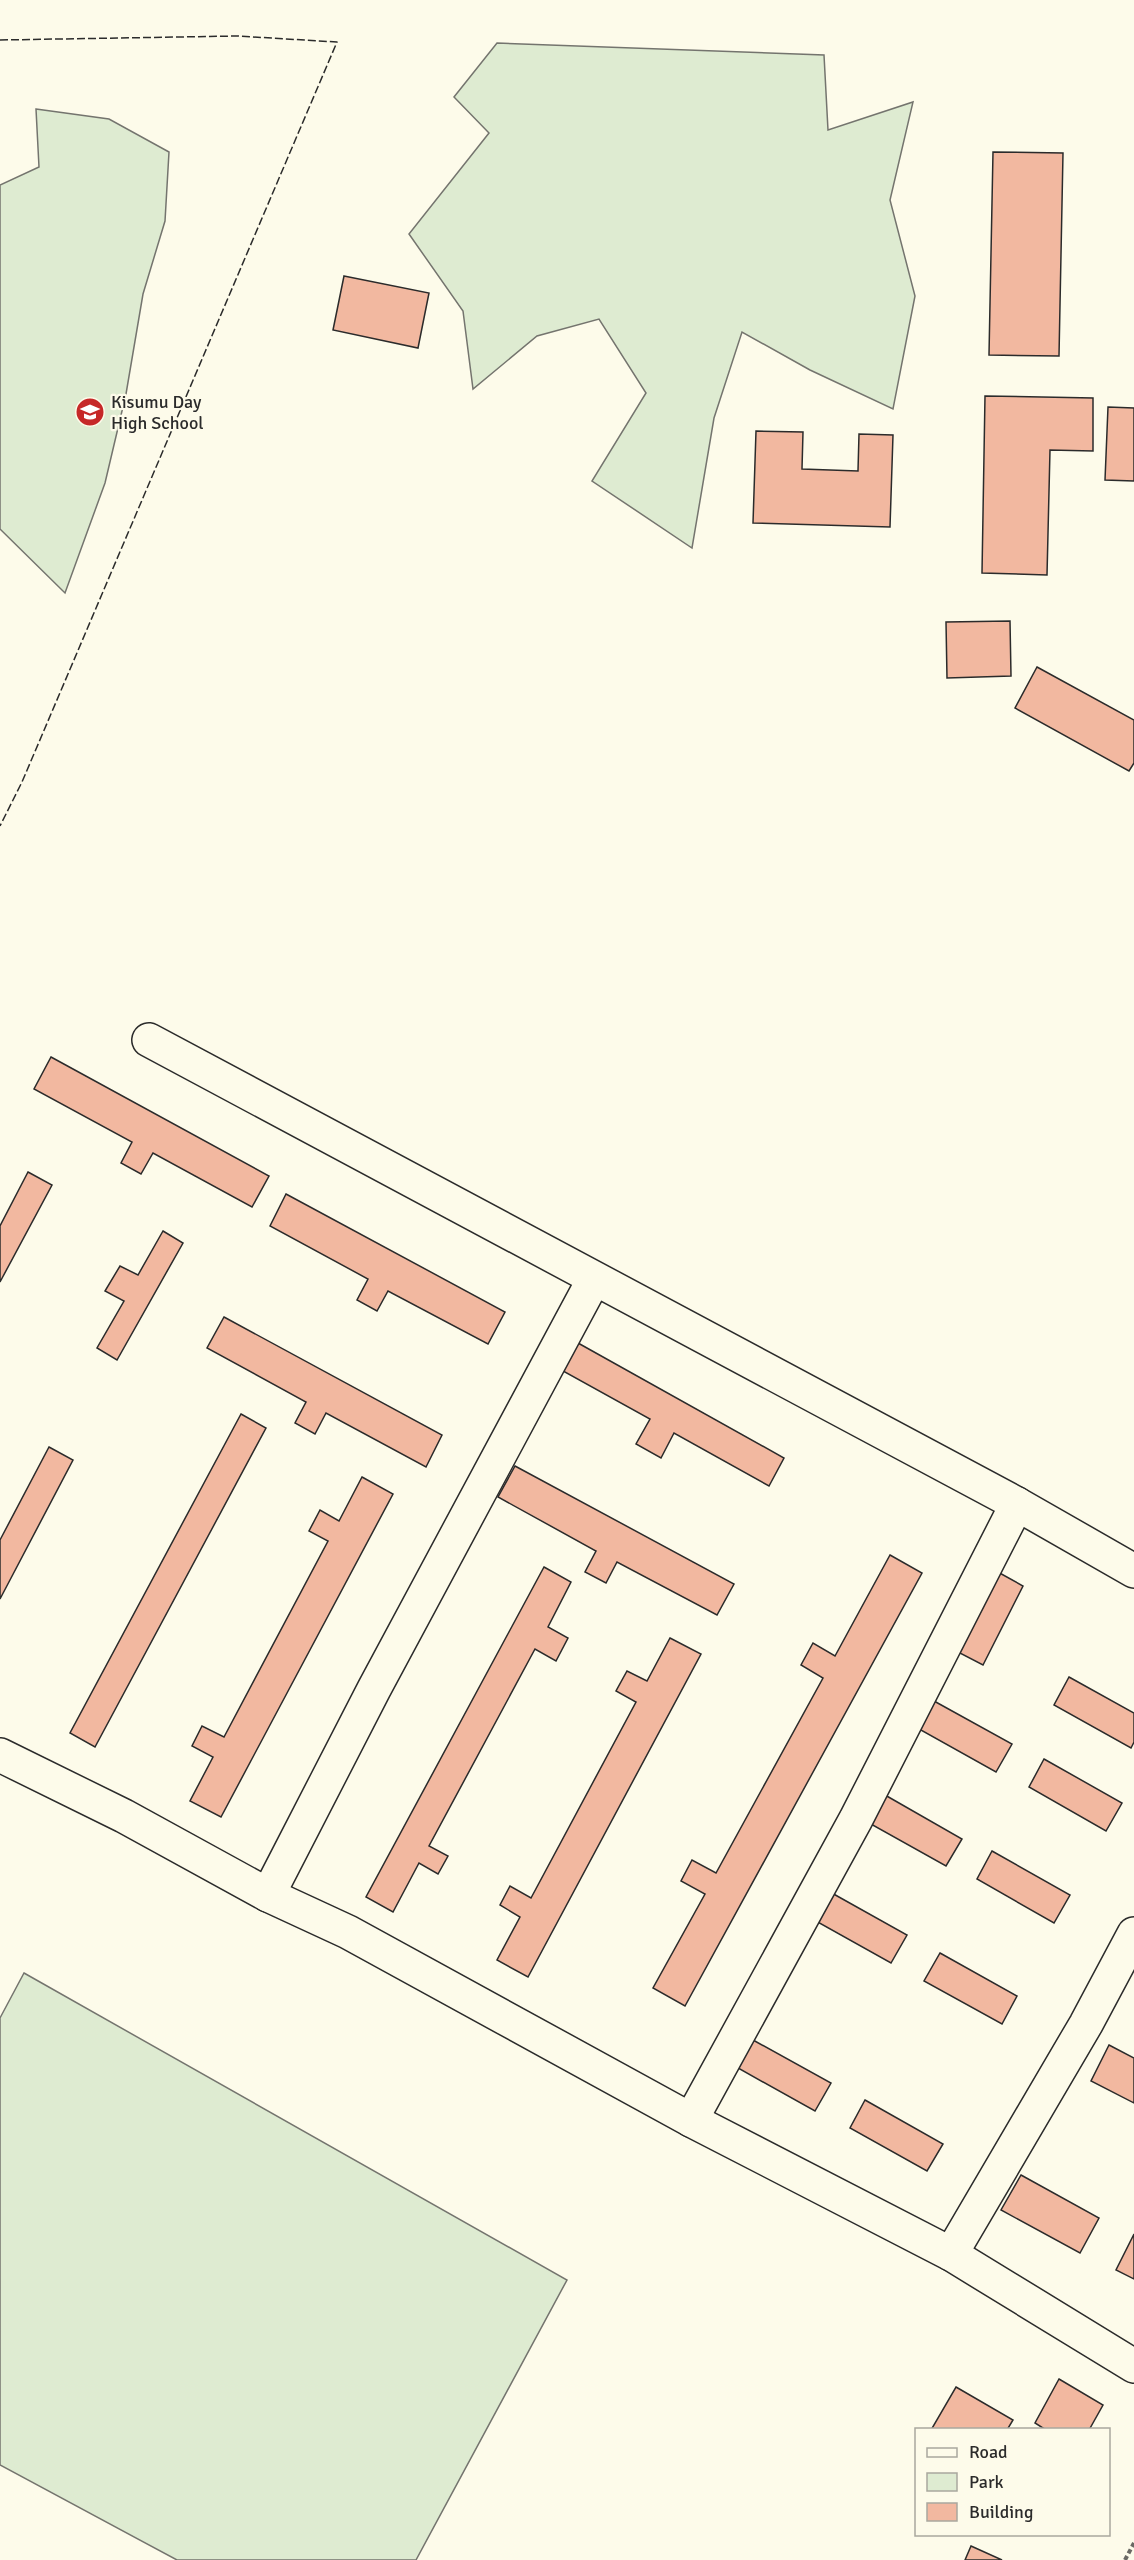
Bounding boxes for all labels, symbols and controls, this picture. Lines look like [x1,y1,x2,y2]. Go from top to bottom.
place label: Kisumu Day High School [111,391,204,434]
school or university icon: Kisumu Day High School [74,396,106,428]
legend [915,2428,1110,2536]
text: Road [969,2441,1008,2463]
text: Park [969,2471,1004,2493]
text: Building [969,2501,1033,2523]

